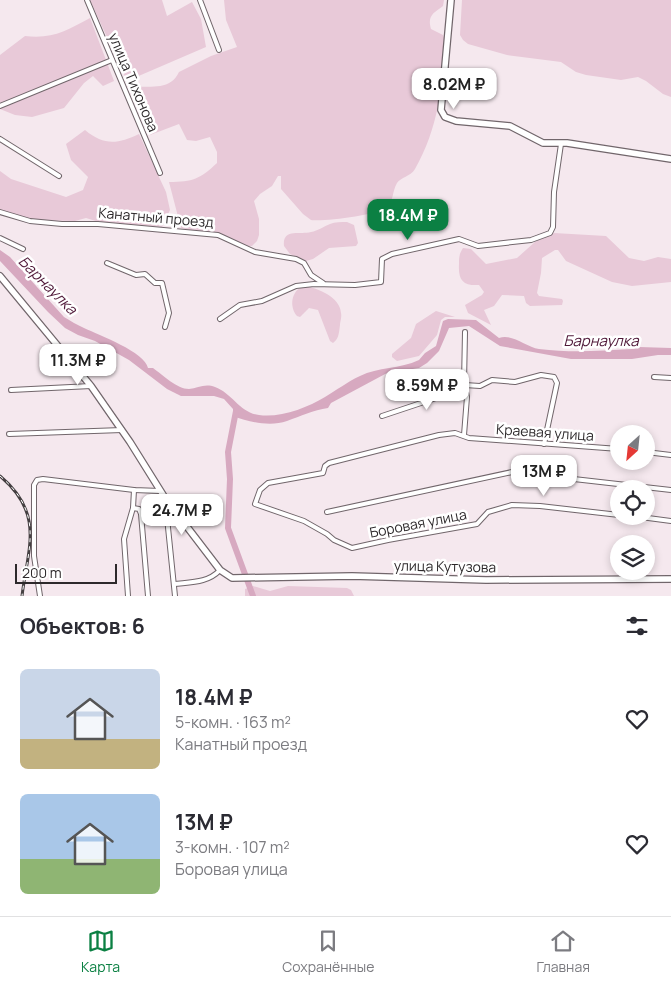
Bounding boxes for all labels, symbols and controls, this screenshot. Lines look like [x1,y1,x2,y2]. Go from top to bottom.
street label: улица Тихонова [105,30,163,134]
pin: 8.02M ₽ [408,68,500,110]
text: 8.02M ₽ [423,73,485,95]
pin: 18.4M ₽ [362,198,454,241]
street label: Канатный проезд [98,203,214,231]
text: 18.4M ₽ [378,204,438,226]
water label: Барнаулка [14,251,82,319]
water label: Барнаулка [563,330,639,351]
pin: 11.3M ₽ [32,344,124,386]
text: 11.3M ₽ [50,349,106,371]
pin: 8.59M ₽ [381,368,473,411]
text: 8.59M ₽ [396,374,458,396]
street label: Краевая улица [495,419,595,445]
north arrow [610,425,655,470]
map controls [610,425,655,580]
pin: 13M ₽ [509,454,579,497]
text: 13M ₽ [522,460,566,482]
button: locate [610,480,655,525]
pin: 24.7M ₽ [136,494,228,536]
text: 24.7M ₽ [152,499,212,521]
street label: Боровая улица [368,504,468,542]
button: layers [610,535,655,580]
street label: улица Кутузова [394,556,496,576]
scale bar [15,561,118,584]
text: 200 m [22,563,62,582]
text: Объектов: 6 [20,612,145,640]
icon: filters [623,612,651,640]
text: 18.4M ₽ [175,683,253,711]
icon: home [60,689,120,749]
icon: heart [623,705,651,733]
text: 5-комн. · 163 m² [175,711,291,733]
text: Канатный проезд [175,733,307,755]
text: 13M ₽ [175,808,233,836]
icon: home [60,814,120,874]
icon: heart [623,830,651,858]
text: 3-комн. · 107 m² [175,836,290,858]
text: Боровая улица [175,858,288,880]
tab: Карта [81,927,120,976]
tab: Сохранённые [282,927,374,976]
tab: Главная [536,927,590,976]

